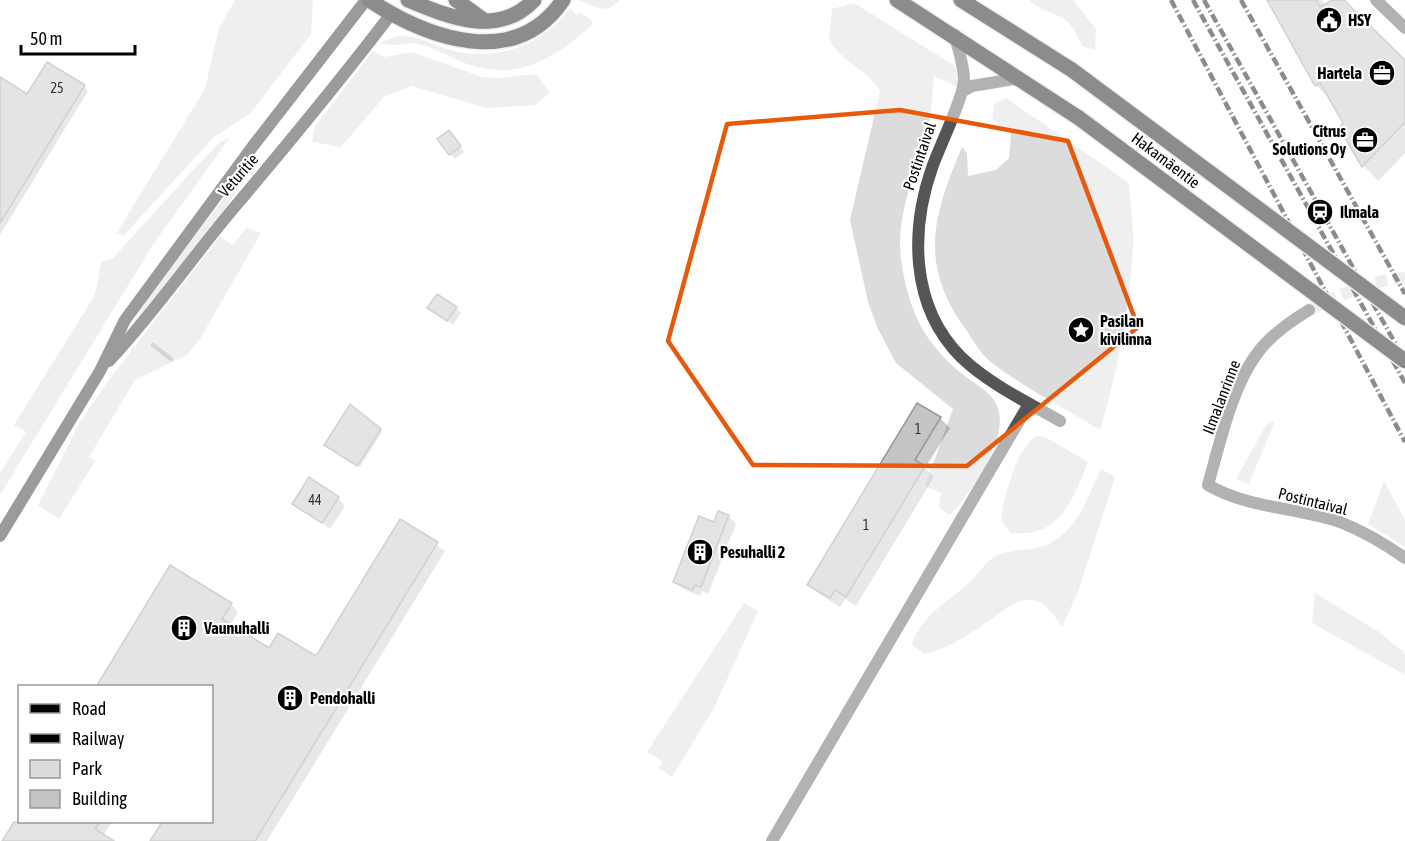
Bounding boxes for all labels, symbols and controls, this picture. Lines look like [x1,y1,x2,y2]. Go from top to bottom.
public building icon: HSY [1314,5,1344,35]
place label: HSY [1348,11,1372,29]
scale bar [21,18,135,56]
text: 50 m [30,28,62,49]
office icon: Hartela [1367,58,1397,88]
place label: Hartela [1317,64,1362,82]
house number: 25 [50,80,64,96]
street label: Postintaival [899,119,939,192]
place label: Citrus Solutions Oy [1272,122,1346,158]
office icon: Citrus Solutions Oy [1350,125,1380,155]
street label: Hakamäentie [1128,129,1204,191]
street label: Veturitie [215,150,261,200]
station icon: Ilmala [1305,197,1335,227]
place label: Ilmala [1340,203,1379,221]
place label: Pasilan kivilinna [1100,312,1152,348]
place icon: Pasilan kivilinna [1066,315,1096,345]
street label: Ilmalanrinne [1199,357,1243,437]
house number: 1 [915,421,921,437]
street label: Postintaival [1276,484,1350,518]
house number: 44 [308,492,322,508]
house number: 1 [863,517,869,533]
building icon: Pesuhalli 2 [685,537,715,567]
place label: Pesuhalli 2 [720,543,785,561]
building icon: Vaunuhalli [169,613,199,643]
place label: Vaunuhalli [203,619,270,637]
building icon: Pendohalli [275,683,305,713]
legend [18,685,213,823]
place label: Pendohalli [310,689,375,707]
text: Road [72,698,106,719]
text: Railway [72,728,124,749]
text: Park [72,758,102,779]
text: Building [72,788,127,809]

